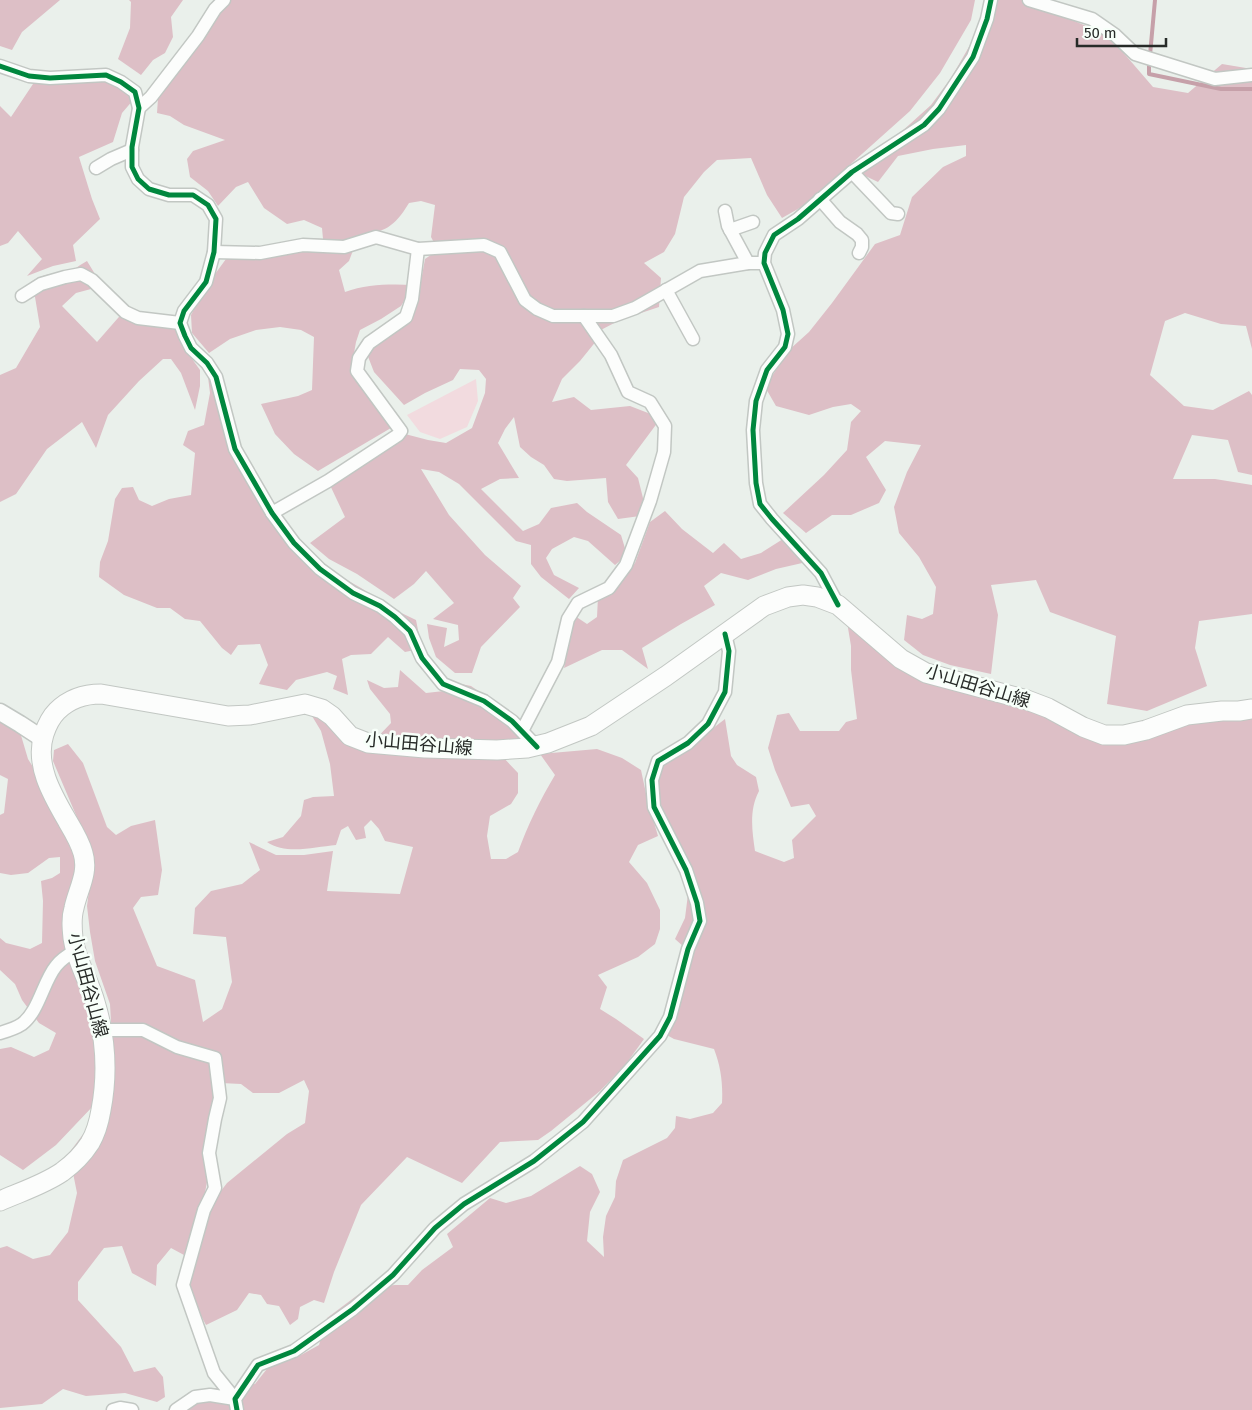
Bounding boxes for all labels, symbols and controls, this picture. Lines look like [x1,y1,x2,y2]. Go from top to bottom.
scale bar [1077,15,1166,47]
text: 50 m [1084,24,1117,42]
street label: 小山田谷山線 [923,660,1033,712]
street label: 小山田谷山線 [364,728,474,760]
street label: 小山田谷山線 [63,930,113,1040]

